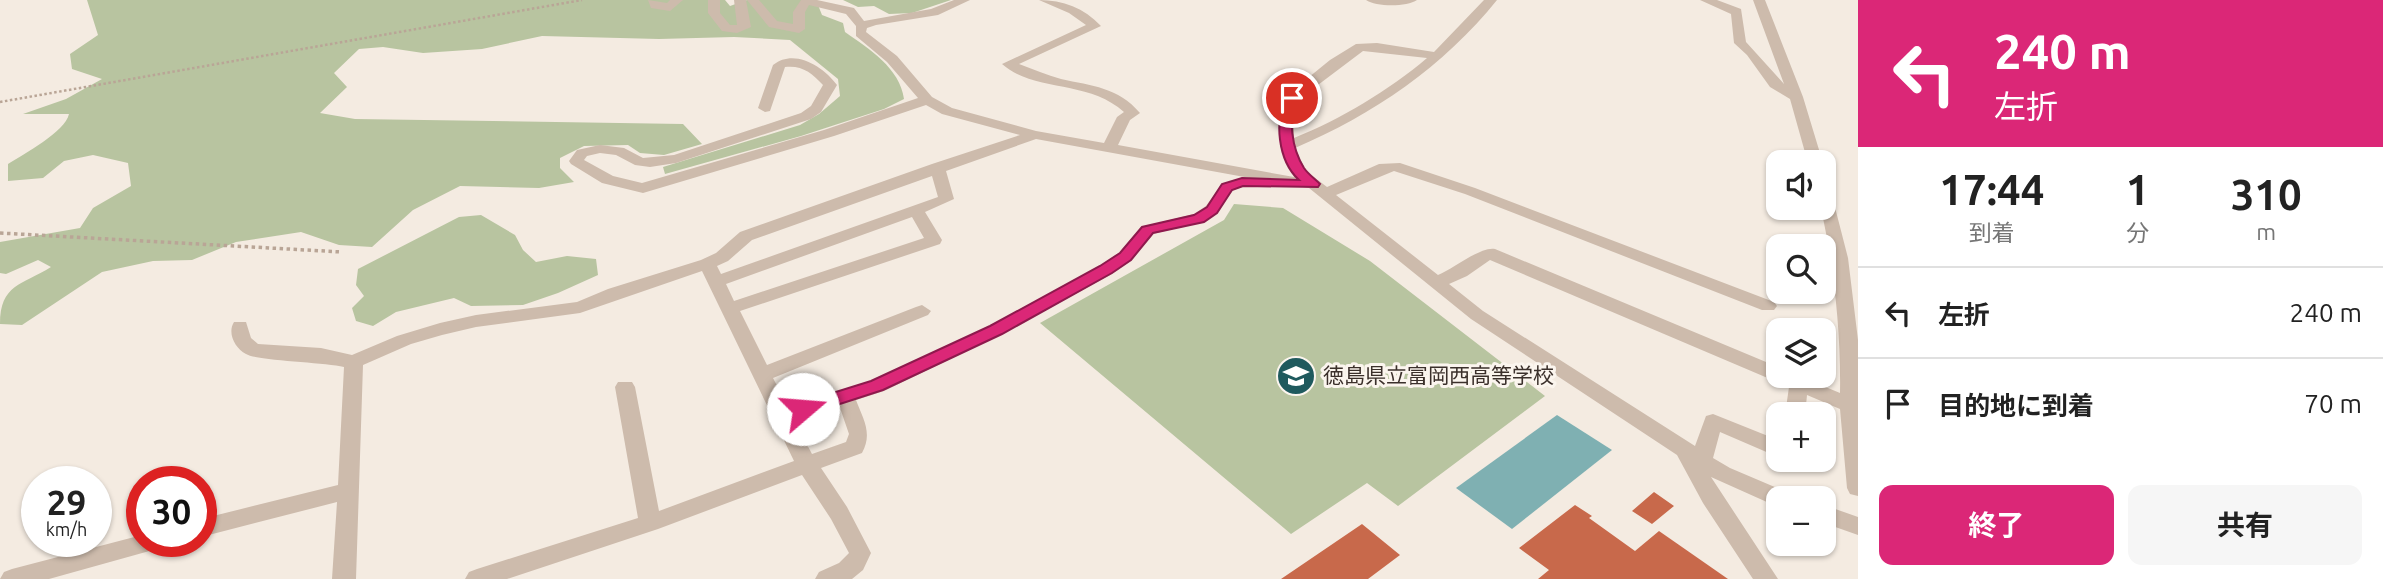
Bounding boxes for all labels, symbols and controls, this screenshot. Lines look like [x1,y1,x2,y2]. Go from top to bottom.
text: 240 m [1994,23,2131,78]
icon: left [1879,28,1970,119]
pin [1262,68,1322,128]
icon: arrive [1273,79,1311,117]
text: 左折 [1994,88,2058,124]
map controls [1766,150,1836,556]
button: sound [1766,150,1836,220]
text: 17:44 [1939,166,2044,213]
text: 1 [2126,166,2149,213]
text: 310 [2231,171,2302,218]
text: m [2256,219,2276,244]
text: 到着 [1969,220,2015,245]
text: 分 [2126,220,2149,245]
button: search [1766,234,1836,304]
icon: left [1879,294,1917,332]
text: 240 m [2290,298,2362,327]
text: 左折 [1938,300,1990,329]
button: layers [1766,318,1836,388]
school or university icon: 徳島県立富岡西高等学校 [1275,355,1317,397]
place label: 徳島県立富岡西高等学校 [1323,363,1554,387]
position arrow [766,372,840,446]
icon: arrive [1879,385,1917,423]
text: 70 m [2304,389,2362,418]
text: 目的地に到着 [1938,391,2094,420]
button: + [1766,402,1836,472]
speed limit sign: 30 [126,466,217,557]
text: 29 [47,482,86,522]
button: 終了 [1879,485,2114,565]
button: 共有 [2128,485,2362,565]
button: − [1766,486,1836,556]
text: km/h [46,519,87,539]

